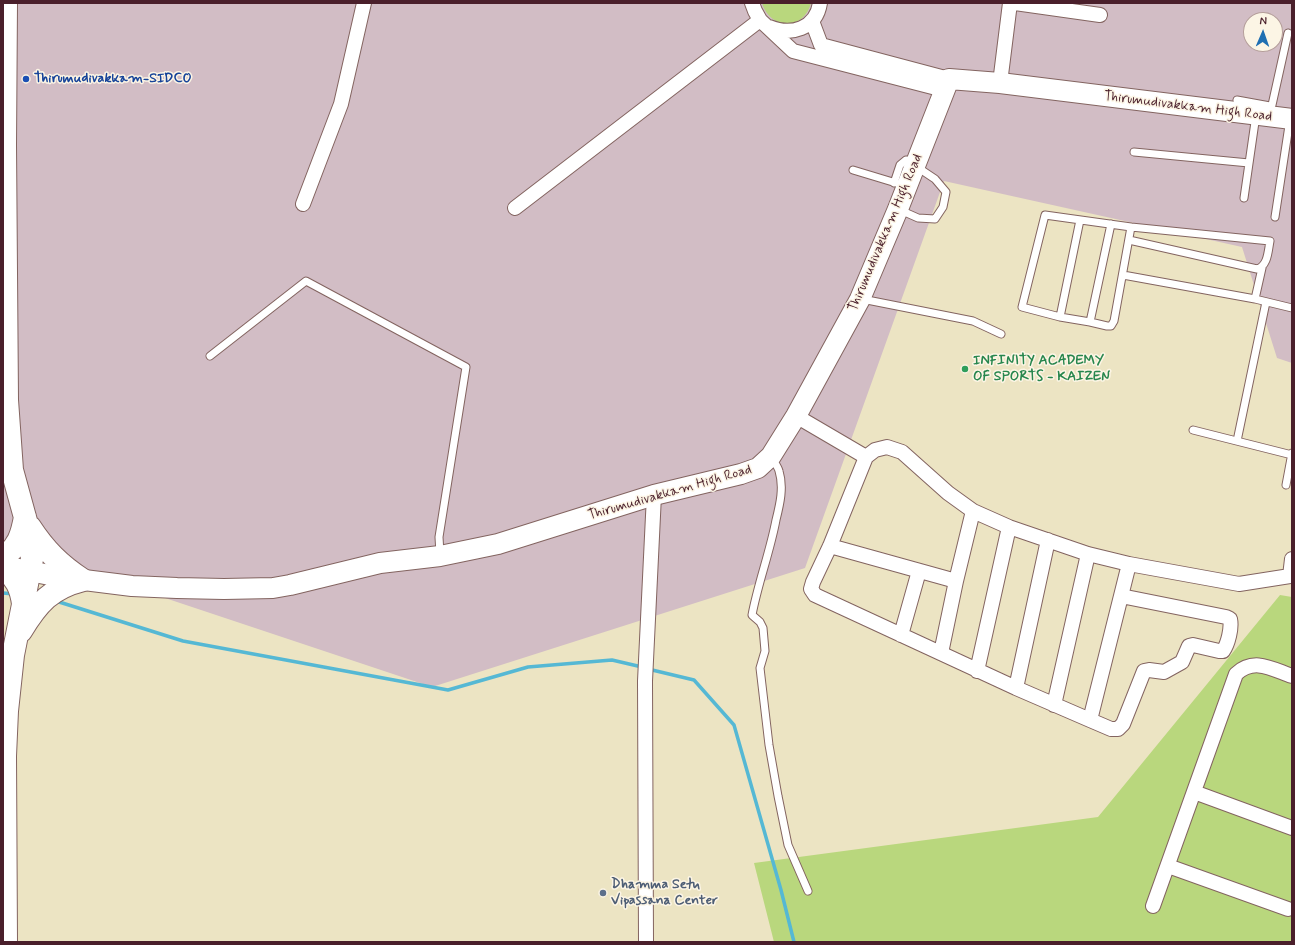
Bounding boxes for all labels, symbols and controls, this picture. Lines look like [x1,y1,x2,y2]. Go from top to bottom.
north arrow [1243,12,1283,52]
text: N [1259,14,1267,28]
place label: Thirumudivakkam-SIDCO [34,71,192,87]
marker: Thirumudivakkam-SIDCO [21,74,31,84]
street label: Thirumudivakkam High Road [1103,88,1273,126]
street label: Thirumudivakkam High Road [845,152,927,314]
place label: INFINITY ACADEMY OF SPORTS - KAIZEN [973,353,1110,386]
marker: INFINITY ACADEMY OF SPORTS - KAIZEN [960,364,970,374]
street label: Thirumudivakkam High Road [586,462,754,524]
place label: Dhamma Setu Vipassana Center [611,877,718,910]
marker: Dhamma Setu Vipassana Center [598,888,608,898]

